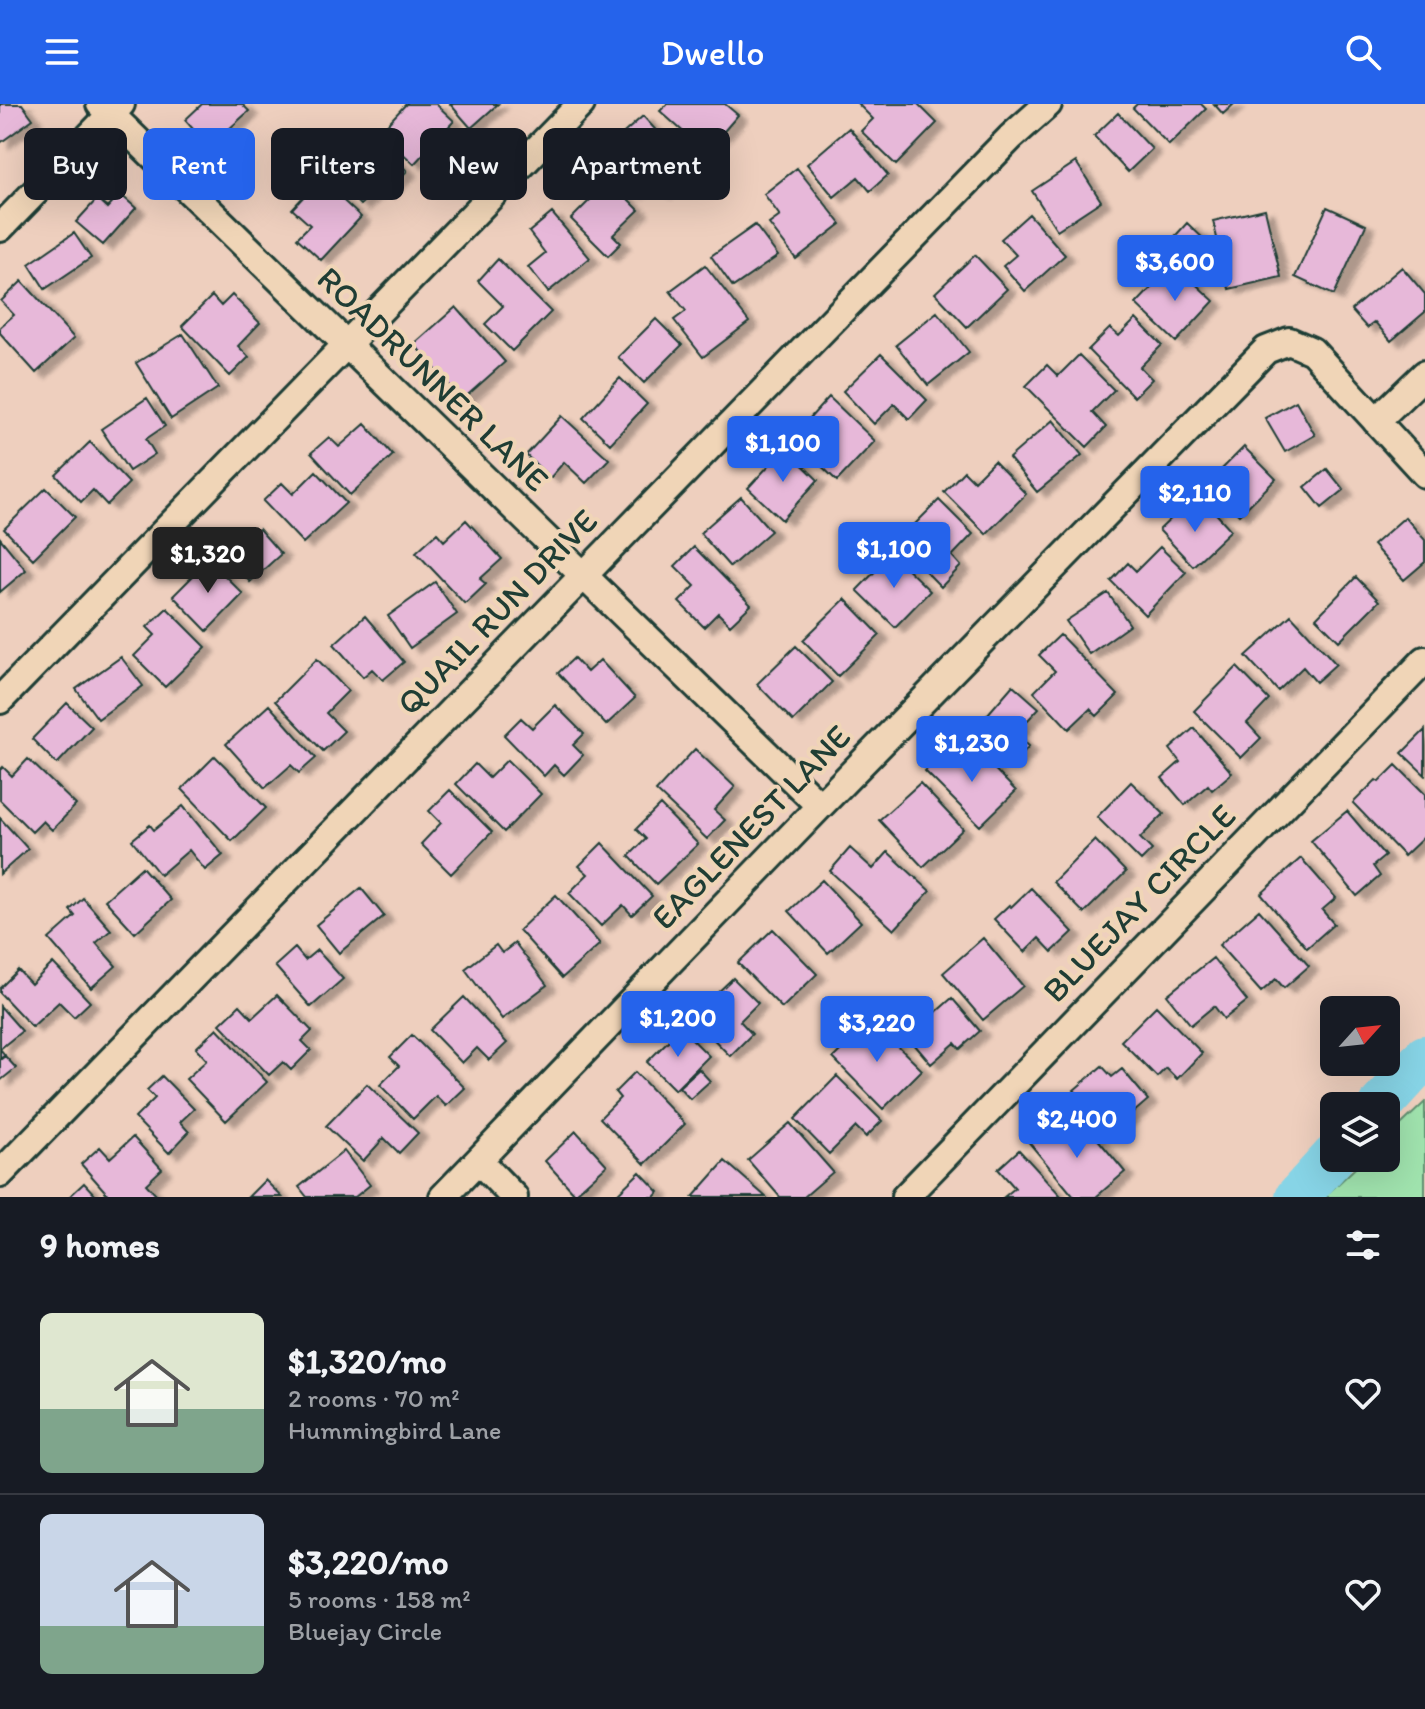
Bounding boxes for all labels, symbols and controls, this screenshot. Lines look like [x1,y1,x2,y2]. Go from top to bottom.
icon: menu [40,30,84,74]
icon: search [1341,30,1385,74]
text: Dwello [660,31,765,74]
chip: Buy [24,128,127,200]
chip: Rent [143,128,255,200]
chip: Filters [271,128,404,200]
chip: New [420,128,527,200]
chip: Apartment [543,128,730,200]
pin: $3,600 [1110,235,1240,303]
text: $3,600 [1135,245,1215,277]
street label: ROADRUNNER LANE [309,258,557,500]
pin: $1,100 [718,416,848,484]
text: $1,100 [745,426,821,458]
pin: $2,110 [1130,466,1260,534]
text: $2,110 [1158,476,1232,508]
street label: QUAIL RUN DRIVE [388,500,606,724]
pin: $1,100 [829,522,959,590]
pin: $1,320 [143,527,273,595]
text: $1,100 [856,532,932,564]
text: $1,320 [170,537,246,569]
street label: EAGLENEST LANE [643,716,859,938]
pin: $1,230 [907,716,1037,784]
text: $1,230 [934,726,1010,758]
street label: BLUEJAY CIRCLE [1034,795,1244,1011]
pin: $1,200 [613,991,743,1059]
pin: $3,220 [812,996,942,1064]
north arrow [1320,996,1400,1076]
map controls [1320,996,1400,1172]
text: $1,200 [639,1001,717,1033]
text: $3,220 [839,1006,915,1038]
pin: $2,400 [1012,1092,1142,1160]
button: layers [1320,1092,1400,1172]
text: $2,400 [1037,1102,1117,1134]
icon: filters [1341,1223,1385,1267]
text: 9 homes [40,1225,160,1266]
text: $1,320/mo [288,1341,447,1382]
icon: home [104,1345,200,1441]
icon: heart [1341,1371,1385,1415]
text: 2 rooms · 70 m² [288,1382,460,1414]
text: Hummingbird Lane [288,1414,501,1446]
text: $3,220/mo [288,1542,449,1583]
icon: home [104,1546,200,1642]
icon: heart [1341,1572,1385,1616]
text: 5 rooms · 158 m² [288,1583,471,1615]
text: Bluejay Circle [288,1615,442,1647]

